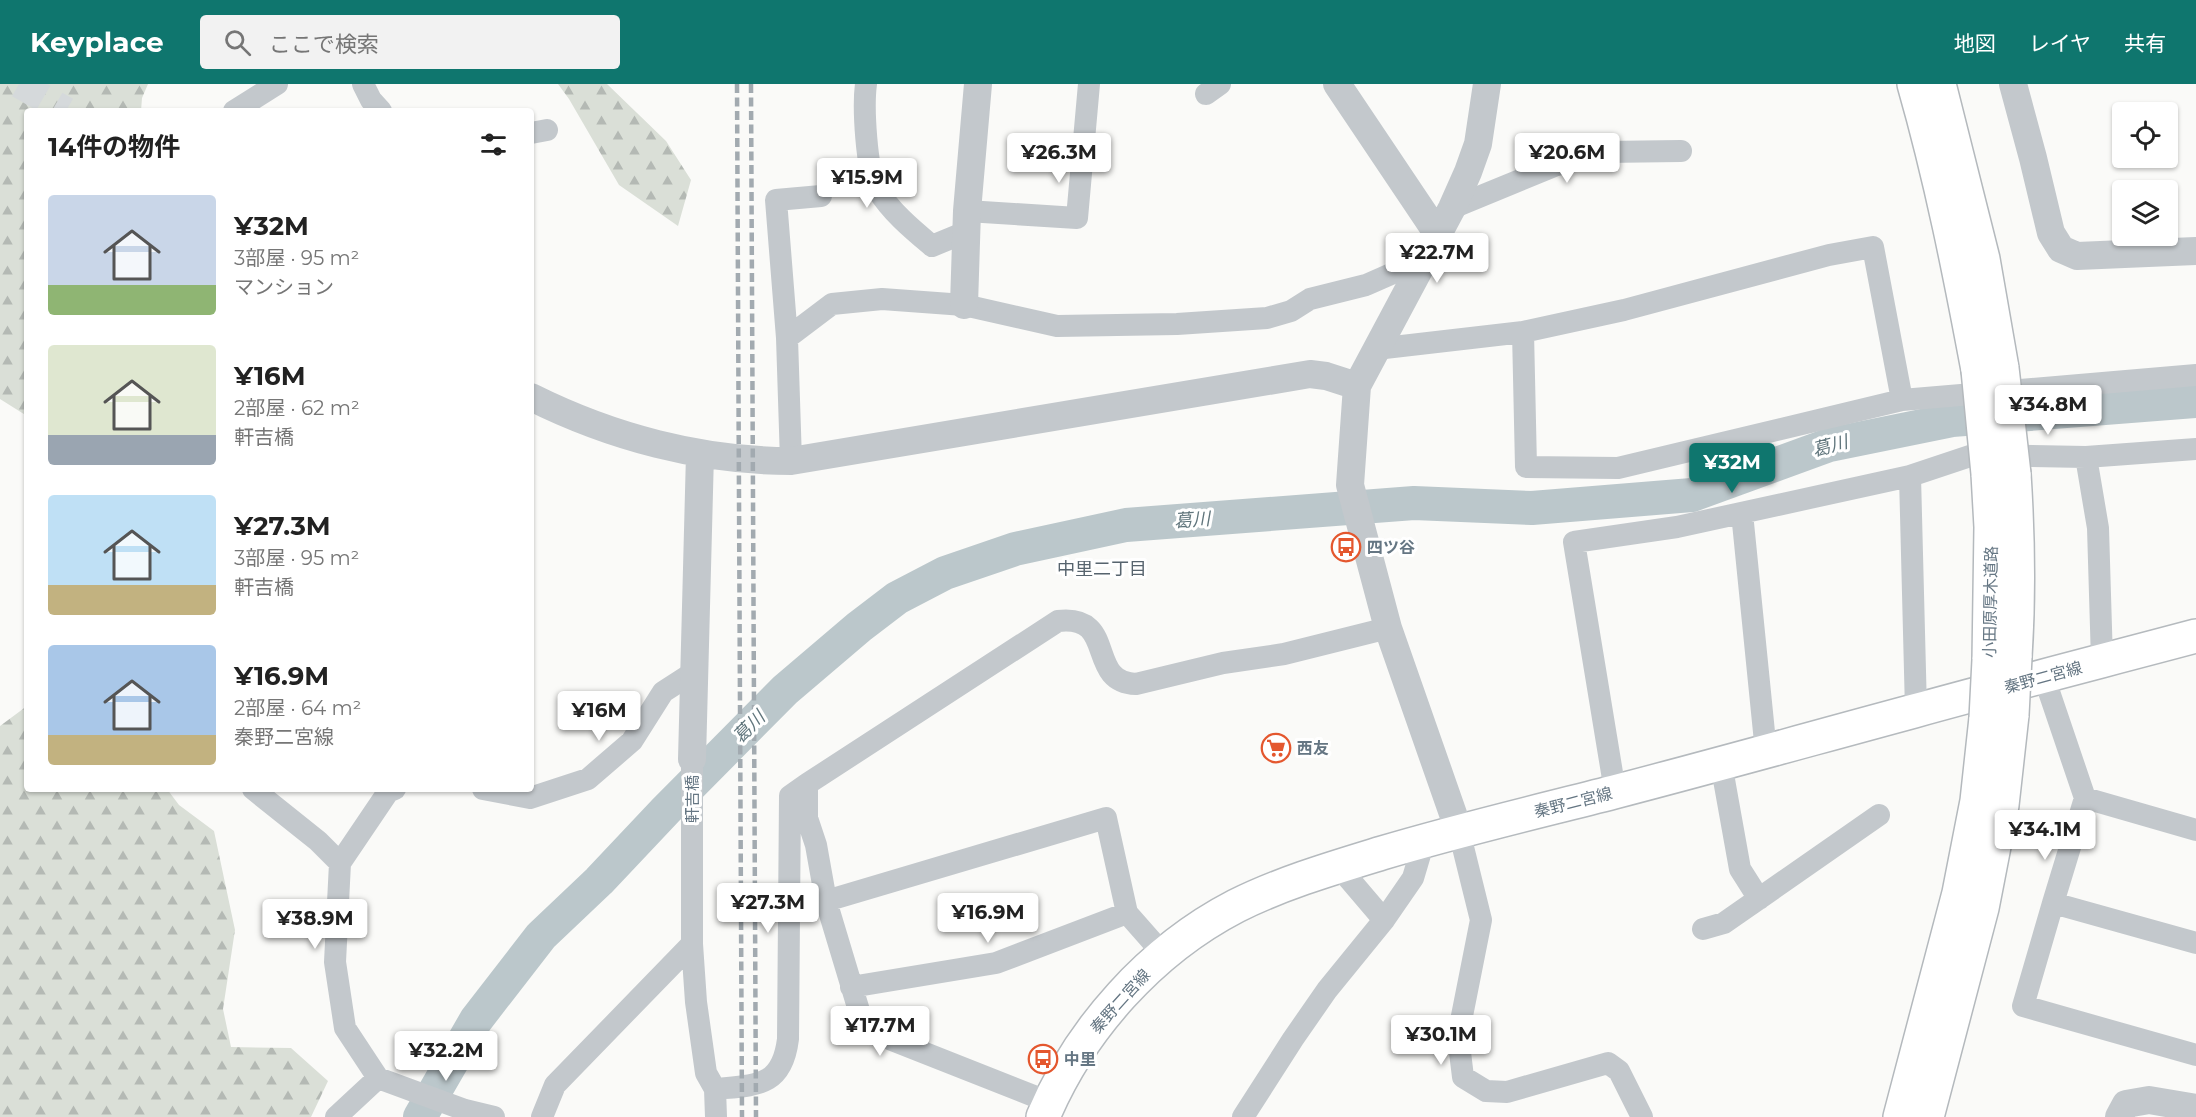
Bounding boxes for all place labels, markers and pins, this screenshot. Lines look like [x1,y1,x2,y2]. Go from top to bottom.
pin: ¥26.3M [1010,133,1108,184]
pin: ¥20.6M [1518,133,1616,184]
pin: ¥15.9M [818,158,916,209]
pin: ¥22.7M [1388,233,1486,284]
pin: ¥34.8M [1999,385,2097,436]
pin: ¥32M [1696,443,1768,494]
bus stop icon: 四ツ谷 [1330,531,1362,563]
place label: 四ツ谷 [1367,538,1415,557]
pin: ¥16M [563,691,635,742]
supermarket icon: 西友 [1260,732,1292,764]
place label: 西友 [1297,739,1329,758]
pin: ¥34.1M [1996,810,2094,861]
pin: ¥27.3M [719,883,817,934]
pin: ¥16.9M [939,893,1037,944]
pin: ¥38.9M [266,899,364,950]
pin: ¥17.7M [831,1006,929,1057]
pin: ¥30.1M [1392,1015,1490,1066]
pin: ¥32.2M [397,1031,495,1082]
bus stop icon: 中里 [1027,1043,1059,1075]
place label: 中里 [1064,1050,1096,1069]

